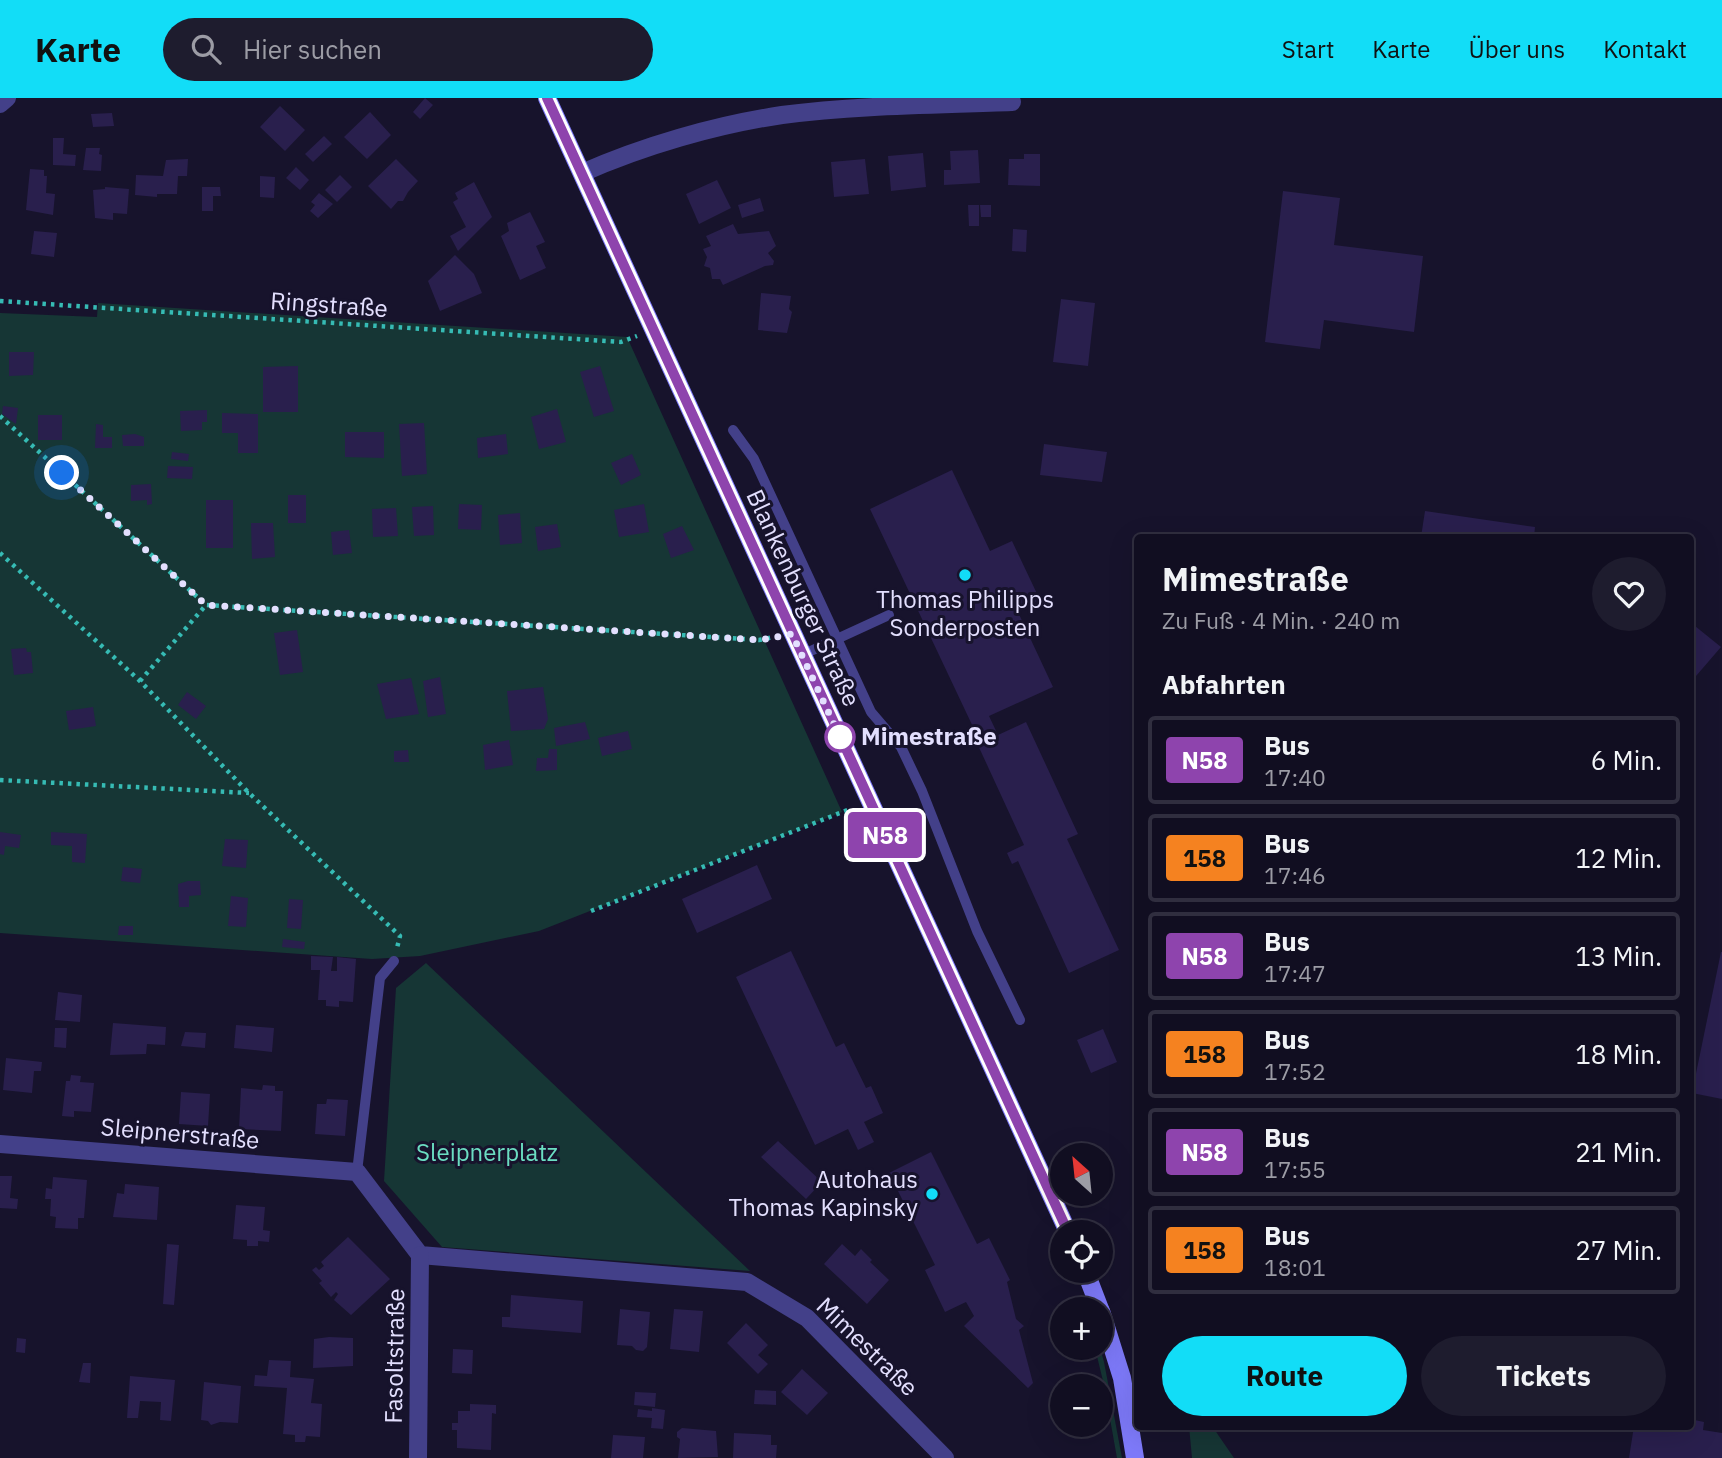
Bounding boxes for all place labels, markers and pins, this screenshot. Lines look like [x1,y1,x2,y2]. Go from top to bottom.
marker: Thomas Philipps Sonderposten [957,567,973,583]
place label: Thomas Philipps Sonderposten [876,583,1054,643]
place label: Mimestraße [861,720,997,752]
marker: Mimestraße [825,722,855,752]
place label: Autohaus Thomas Kapinsky [729,1163,918,1223]
marker: Autohaus Thomas Kapinsky [924,1186,940,1202]

